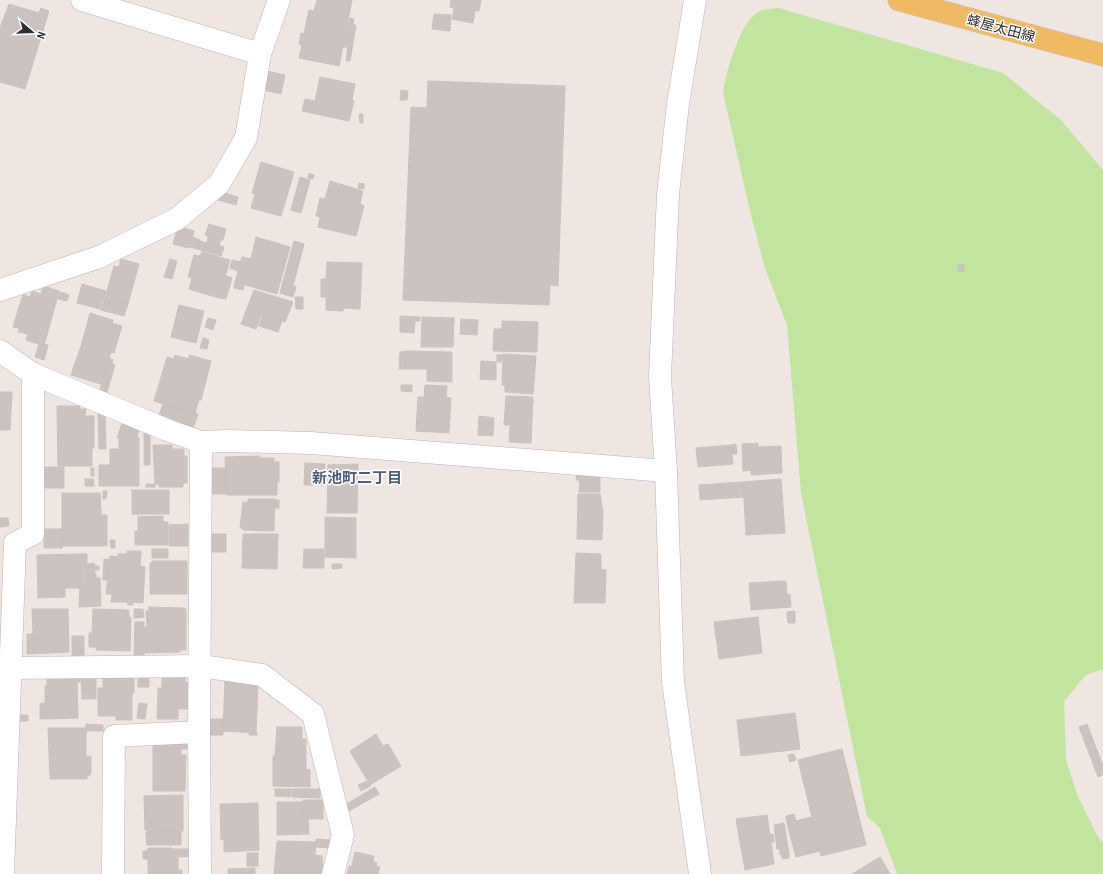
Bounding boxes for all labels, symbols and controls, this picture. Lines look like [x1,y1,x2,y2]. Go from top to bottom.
street label: 蜂屋太田線 [965,10,1037,46]
north arrow [12,12,52,52]
text: N [34,30,49,41]
district label: 新池町二丁目 [312,467,402,488]

